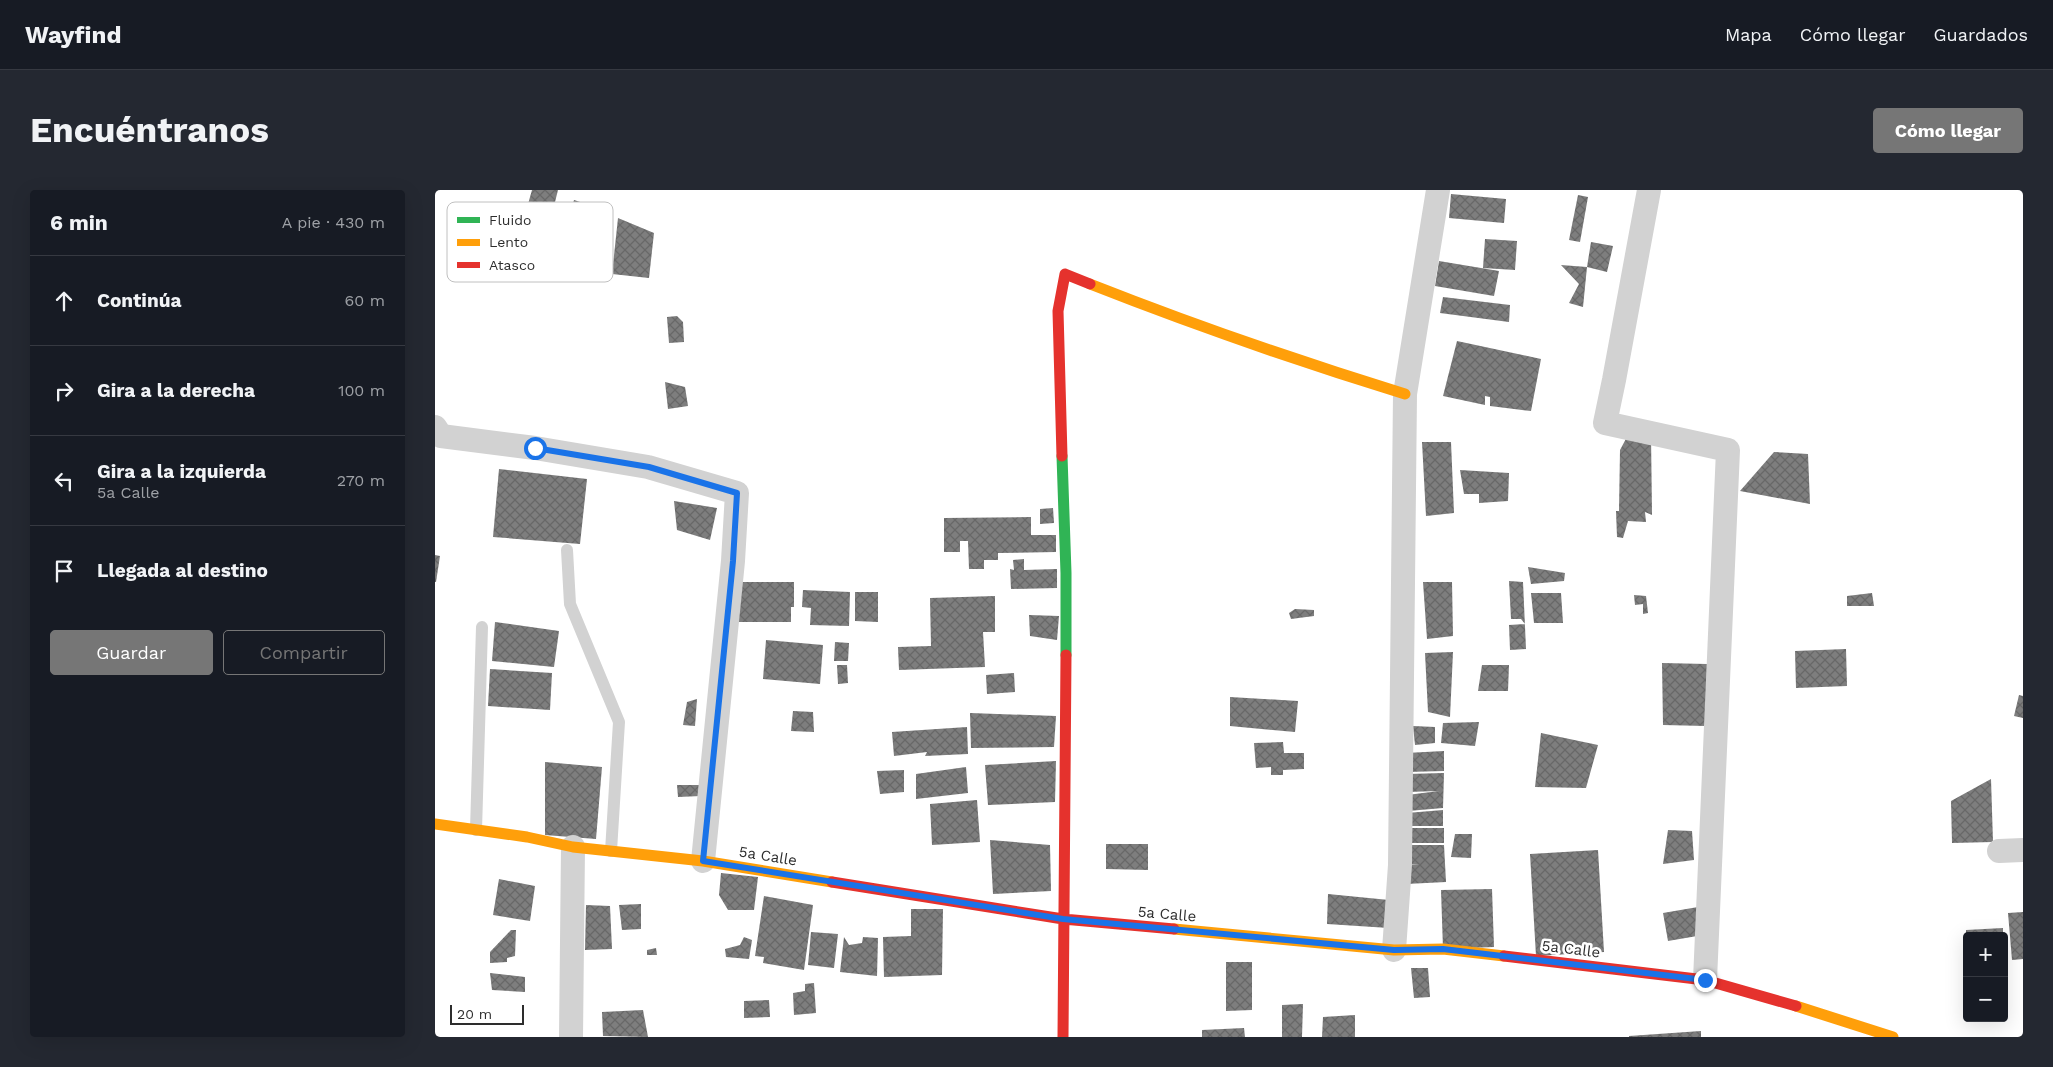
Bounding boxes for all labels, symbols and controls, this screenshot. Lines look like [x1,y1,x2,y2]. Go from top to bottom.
text: Wayfind [25,21,121,49]
text: Mapa [1725,24,1772,45]
text: Cómo llegar [1800,24,1906,45]
text: Guardados [1934,24,2028,45]
button: Cómo llegar [1873,108,2023,153]
text: Encuéntranos [30,109,269,151]
legend [447,202,613,282]
text: 6 min [50,210,108,235]
text: Fluido [489,212,531,228]
text: A pie · 430 m [282,213,385,232]
text: Lento [489,234,528,250]
text: Atasco [489,257,535,273]
icon: ahead [50,287,78,315]
text: Continúa [97,289,181,312]
text: 60 m [345,291,385,310]
icon: right [50,377,78,405]
text: Gira a la derecha [97,379,255,402]
text: 100 m [338,381,385,400]
route start [524,437,547,460]
text: Gira a la izquierda [97,460,266,483]
icon: left [50,467,78,495]
text: 270 m [337,471,385,490]
text: 5a Calle [97,483,160,502]
icon: arrive [50,557,78,585]
text: Llegada al destino [97,559,268,582]
button: Guardar [50,630,213,675]
button: Compartir [223,630,385,675]
street label: 5a Calle [738,843,798,869]
street label: 5a Calle [1137,902,1197,926]
map controls [1963,932,2008,1022]
button: + [1963,932,2008,977]
street label: 5a Calle [1541,936,1601,962]
route end [1694,969,1717,992]
button: − [1963,977,2008,1022]
scale bar [450,1002,524,1025]
text: 20 m [457,1006,492,1022]

